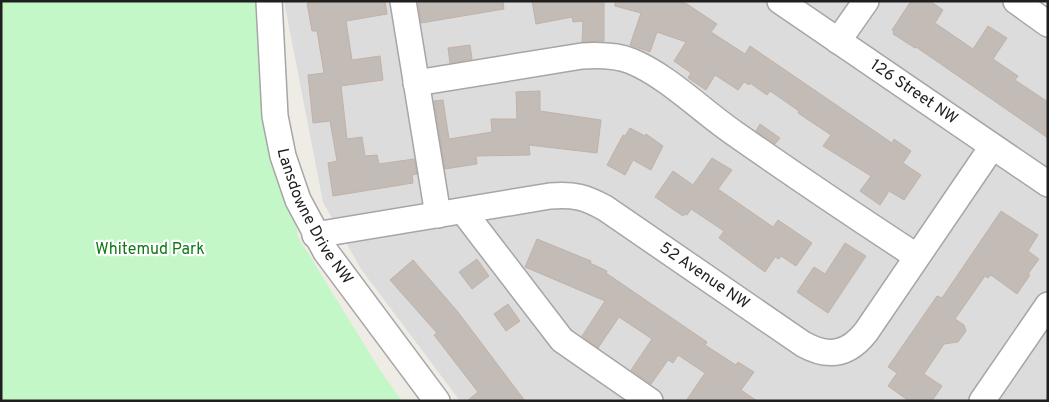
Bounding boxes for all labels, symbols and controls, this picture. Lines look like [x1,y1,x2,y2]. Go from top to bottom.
street label: 126 Street NW [866,55,961,129]
street label: Lansdowne Drive NW [272,147,357,289]
street label: 52 Avenue NW [655,238,753,314]
park label: Whitemud Park [95,240,205,260]

